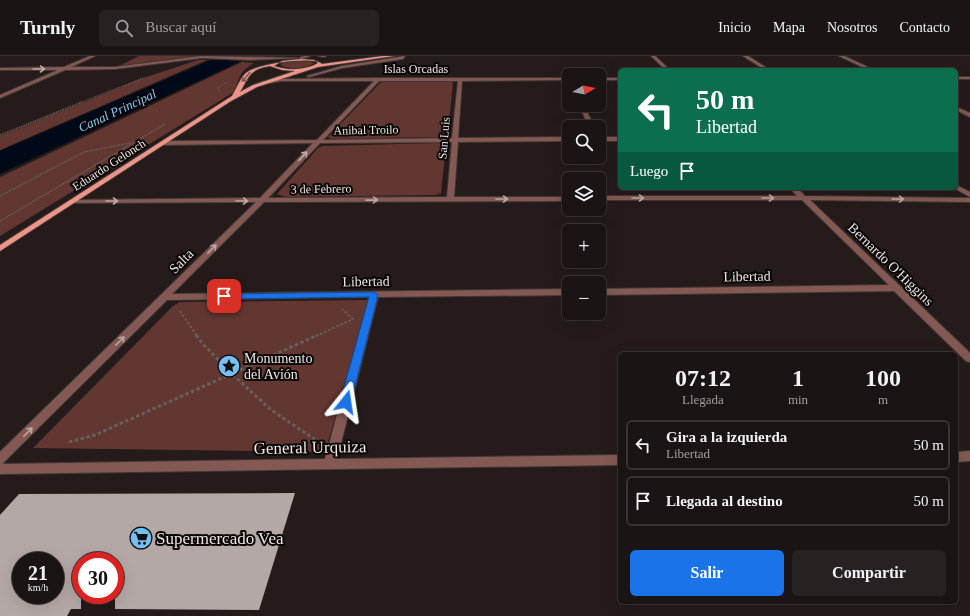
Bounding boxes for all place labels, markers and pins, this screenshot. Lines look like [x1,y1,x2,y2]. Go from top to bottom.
pin [207,279,241,313]
place label: Monumento del Avión [244,351,312,382]
place icon: Monumento del Avión [216,353,242,379]
supermarket icon: Supermercado Vea [128,525,154,551]
place label: Supermercado Vea [156,529,284,548]

